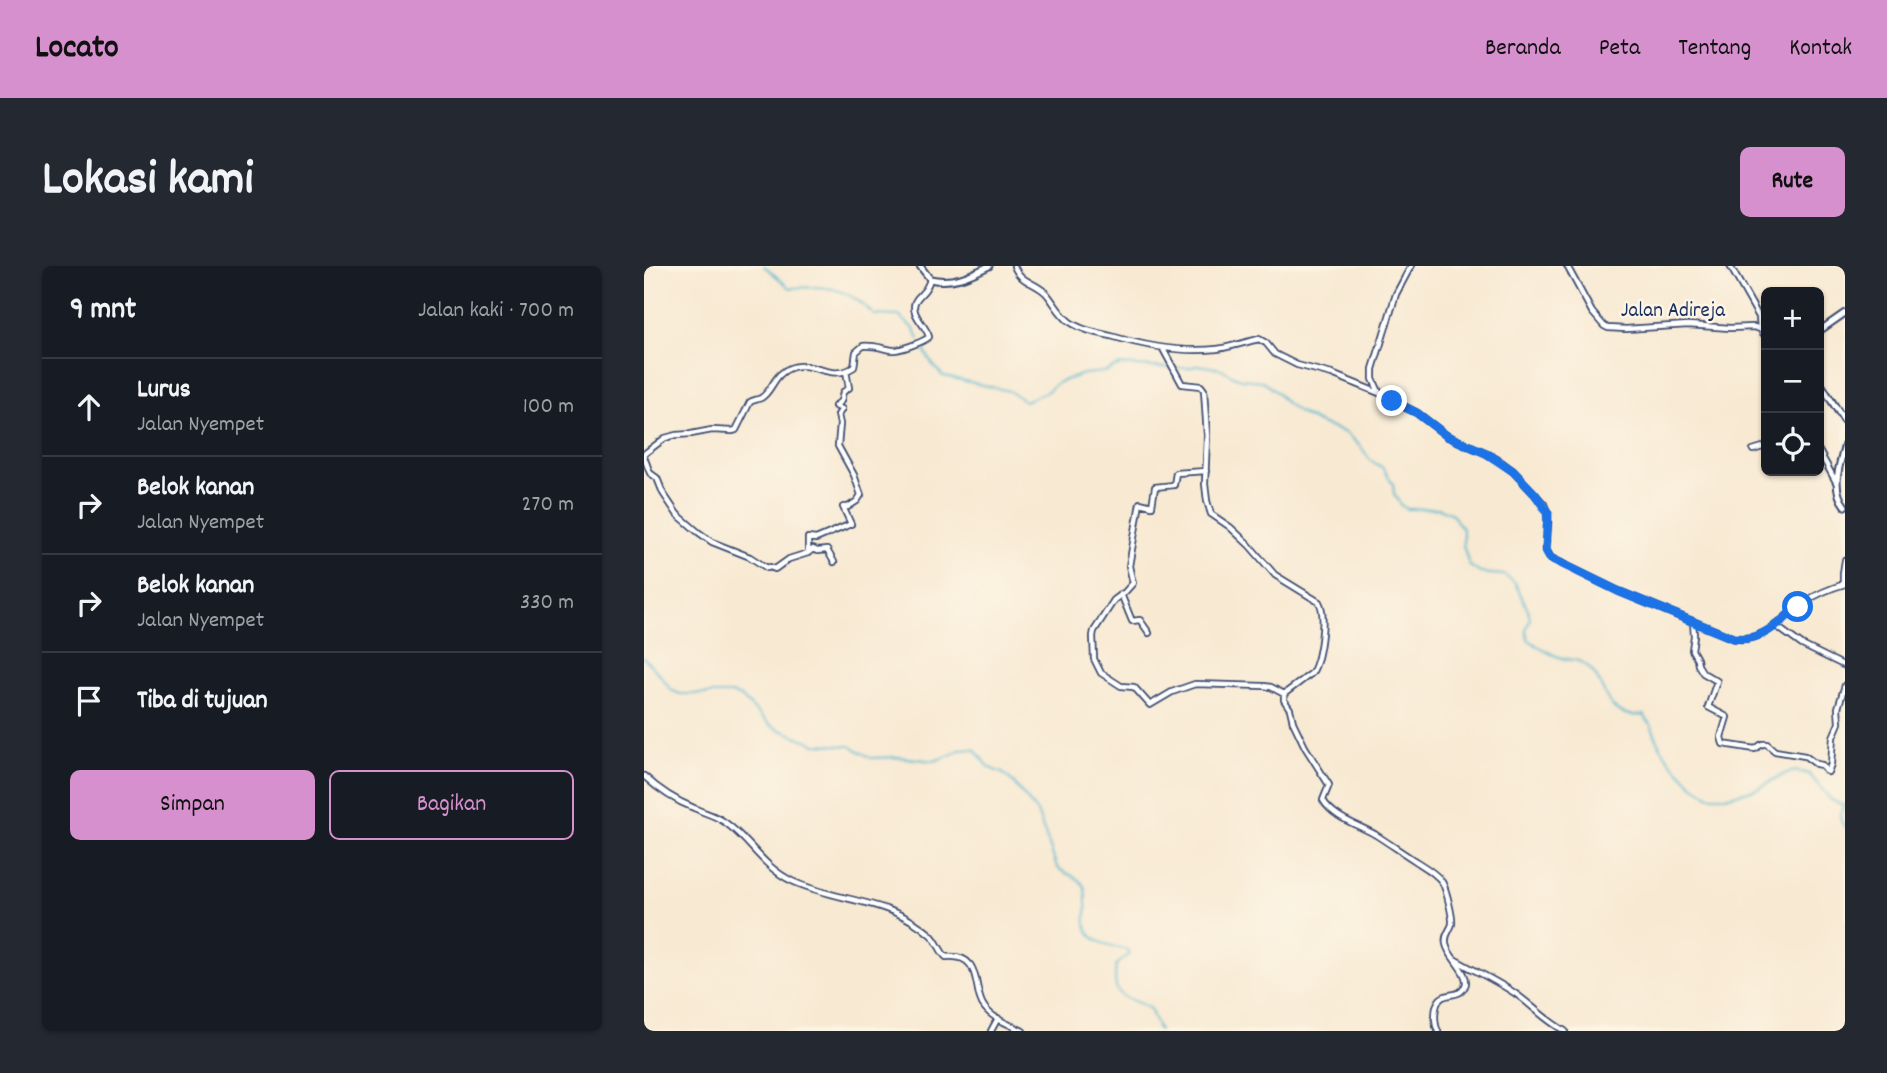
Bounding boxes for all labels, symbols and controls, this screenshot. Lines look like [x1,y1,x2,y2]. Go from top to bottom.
text: Locato [35,26,119,73]
text: Beranda [1485,32,1561,66]
text: Peta [1599,32,1640,66]
text: Tentang [1678,32,1751,66]
text: Kontak [1789,32,1852,66]
text: Lokasi kami [42,147,253,217]
button: Rute [1740,147,1845,217]
map controls [1761,287,1824,476]
button: + [1761,287,1824,350]
text: 9 mnt [70,290,136,333]
text: Jalan kaki · 700 m [418,295,574,328]
street label: Jalan Adireja [1621,297,1726,327]
button: − [1761,350,1824,413]
text: Lurus [137,372,191,409]
route end [1376,385,1407,416]
icon: ahead [70,388,108,426]
text: 100 m [523,391,574,424]
text: Jalan Nyempet [137,409,264,442]
button: locate [1761,413,1824,476]
text: Belok kanan [137,470,254,507]
icon: right [70,486,108,524]
text: 270 m [522,489,574,522]
text: Jalan Nyempet [137,507,264,540]
text: Belok kanan [137,568,254,605]
icon: right [70,584,108,622]
text: 330 m [520,587,574,620]
route start [1782,591,1813,622]
text: Jalan Nyempet [137,605,264,638]
icon: arrive [70,682,108,720]
text: Tiba di tujuan [137,683,268,720]
button: Simpan [70,770,315,840]
button: Bagikan [329,770,574,840]

